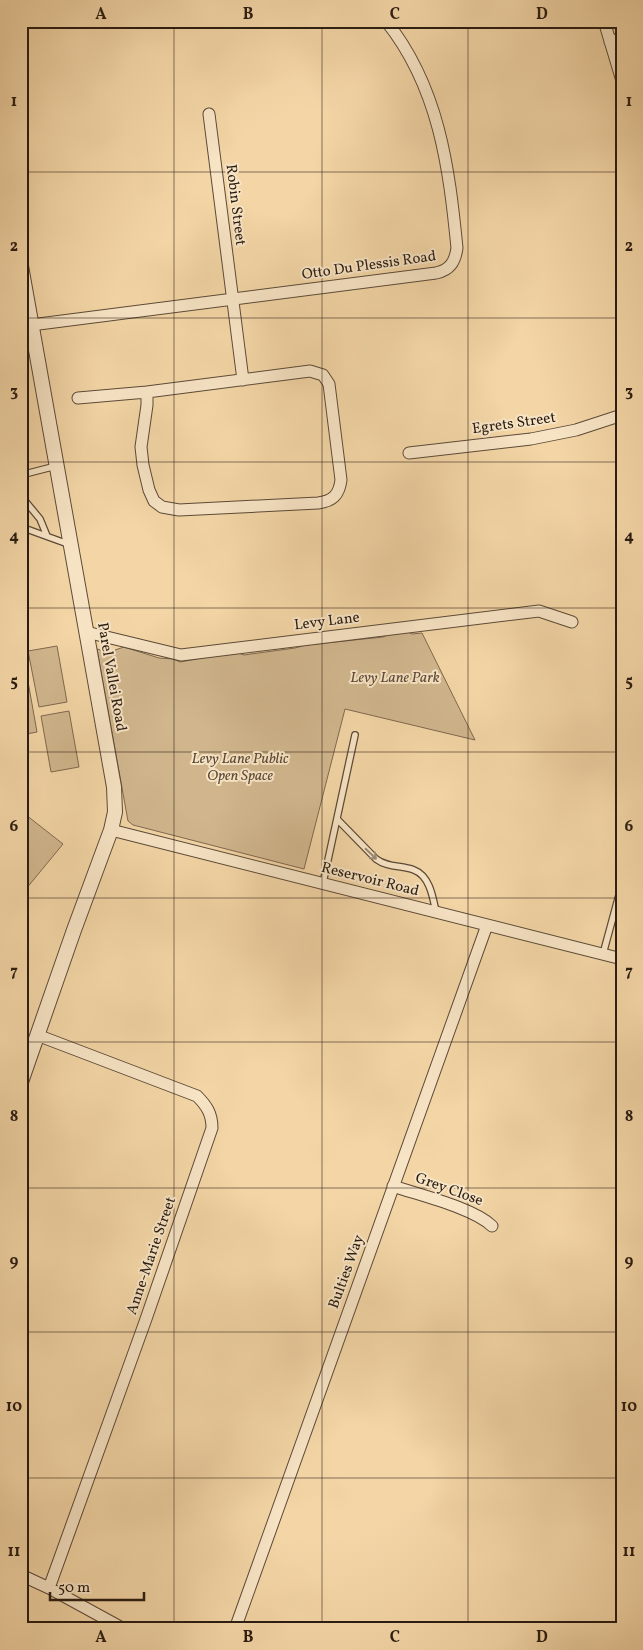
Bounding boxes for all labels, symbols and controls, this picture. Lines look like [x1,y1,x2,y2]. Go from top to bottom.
text: A [95,4,107,26]
text: B [243,4,254,26]
text: C [390,4,400,26]
text: D [536,4,548,26]
text: 1 [11,91,17,113]
text: 1 [626,91,632,113]
street label: Robin Street [220,163,250,247]
text: 2 [10,236,18,258]
text: 2 [625,236,633,258]
street label: Otto Du Plessis Road [300,246,438,286]
text: 3 [10,381,18,403]
text: 3 [625,381,633,403]
street label: Egrets Street [471,408,557,440]
text: 4 [9,526,19,548]
text: 4 [624,526,634,548]
street label: Levy Lane [293,608,361,636]
street label: Parel Vallei Road [91,621,131,733]
park label: Levy Lane Park [350,668,440,689]
text: 5 [10,671,18,693]
text: 5 [625,671,633,693]
park label: Levy Lane Public Open Space [191,749,289,787]
text: 6 [10,816,19,838]
text: 6 [625,816,634,838]
one-way arrow [365,848,377,860]
street label: Reservoir Road [319,858,421,902]
text: 7 [10,961,18,983]
text: 7 [625,961,633,983]
text: 8 [10,1106,18,1128]
text: 8 [625,1106,633,1128]
street label: Grey Close [412,1168,486,1212]
street label: Anne-Marie Street [122,1194,182,1318]
street label: Bulties Way [324,1232,370,1312]
text: 9 [10,1251,19,1273]
text: 9 [625,1251,634,1273]
text: 10 [6,1396,22,1418]
text: 10 [621,1396,637,1418]
text: 11 [8,1541,20,1563]
text: 11 [623,1541,635,1563]
scale bar [50,1570,144,1602]
text: 50 m [58,1578,90,1599]
text: A [95,1627,107,1649]
text: B [243,1627,254,1649]
text: C [390,1627,400,1649]
text: D [536,1627,548,1649]

